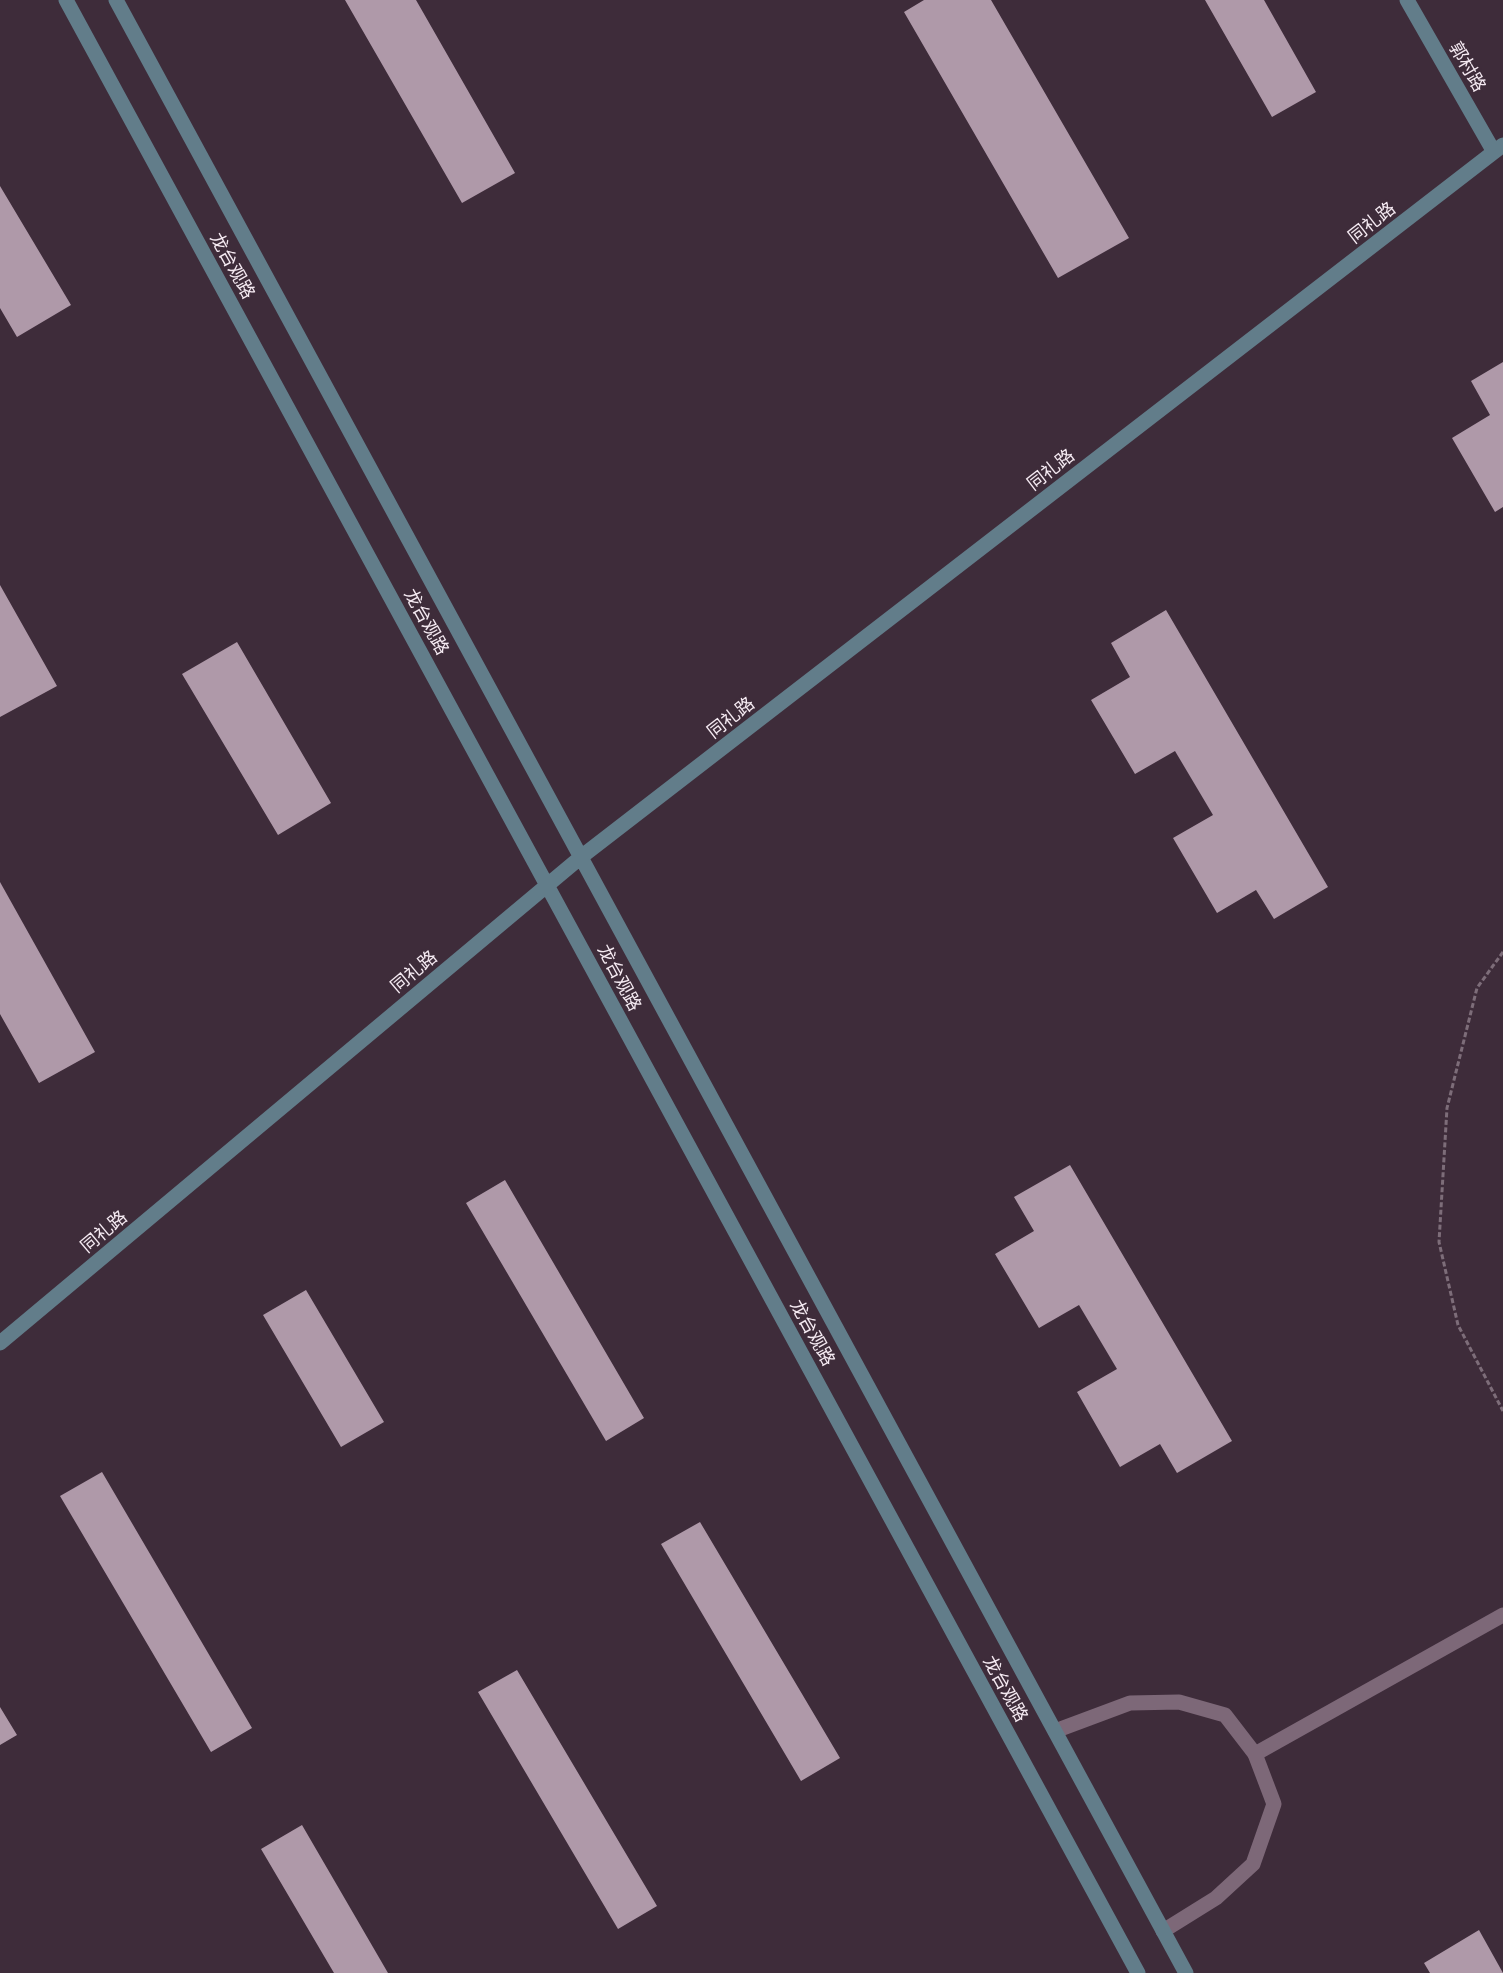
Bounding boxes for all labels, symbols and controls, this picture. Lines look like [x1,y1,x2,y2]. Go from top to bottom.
street label: 郭村路 [1444,38,1490,96]
street label: 同礼路 [1344,198,1400,248]
street label: 龙台观路 [205,229,259,303]
street label: 同礼路 [1023,445,1079,495]
street label: 龙台观路 [399,585,453,659]
street label: 同礼路 [703,693,759,743]
street label: 龙台观路 [593,941,645,1015]
street label: 同礼路 [386,946,442,998]
street label: 同礼路 [76,1206,132,1258]
street label: 龙台观路 [785,1296,839,1370]
street label: 龙台观路 [978,1652,1032,1726]

